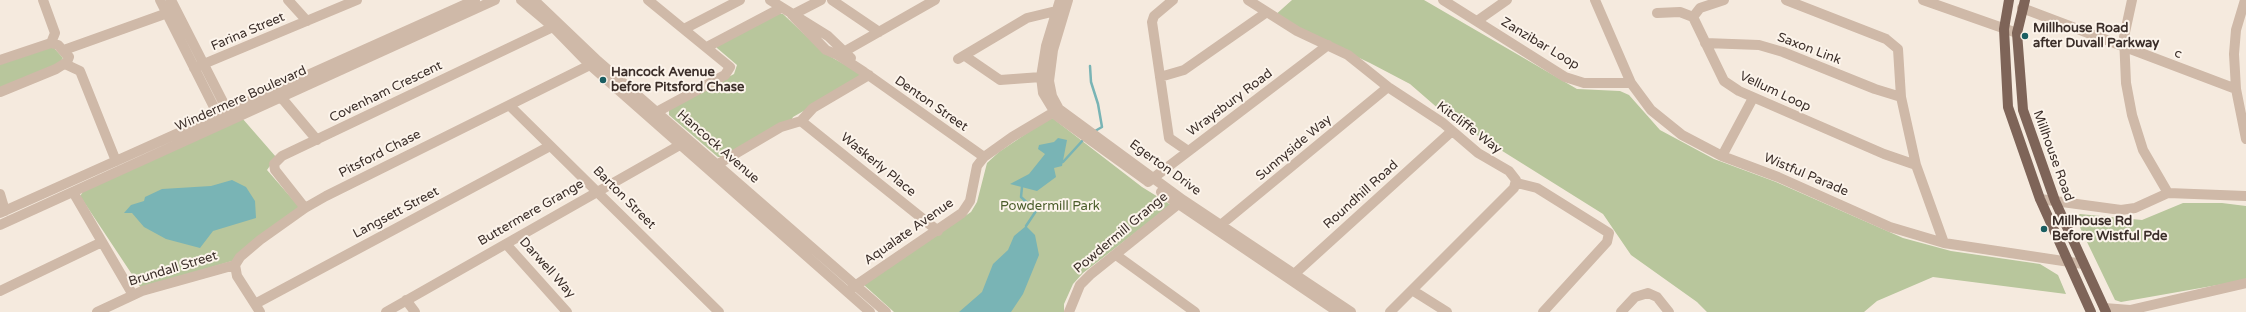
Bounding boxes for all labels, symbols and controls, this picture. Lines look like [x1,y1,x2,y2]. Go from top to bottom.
street label: Farina Street [209,10,287,54]
street label: Zanzibar Loop [1498,14,1582,74]
place label: Millhouse Road after Duvall Parkway [2033,21,2159,52]
street label: Saxon Link [1775,30,1843,68]
marker: Millhouse Road after Duvall Parkway [2020,31,2030,41]
street label: c [2172,45,2184,63]
street label: Covenham Crescent [327,58,445,126]
street label: Windermere Boulevard [173,63,309,135]
place label: Hancock Avenue before Pitsford Chase [611,65,744,96]
street label: Wraysbury Road [1184,66,1276,140]
street label: Vellum Loop [1737,69,1813,115]
street label: Denton Street [891,73,971,135]
marker: Hancock Avenue before Pitsford Chase [598,75,608,85]
street label: Kitcliffe Way [1433,98,1505,158]
street label: Hancock Avenue [674,107,762,187]
street label: Millhouse Road [2029,108,2077,204]
street label: Sunnyside Way [1253,112,1335,184]
street label: Pitsford Chase [336,127,424,181]
street label: Waskerly Place [837,130,919,200]
street label: Egerton Drive [1126,137,1204,199]
street label: Wistful Parade [1761,150,1851,200]
street label: Roundhill Road [1321,157,1401,233]
street label: Barton Street [589,163,659,233]
street label: Buttermere Grange [475,176,587,250]
street label: Langsett Street [350,184,442,242]
street label: Powdermill Grange [1071,189,1171,277]
street label: Aqualate Avenue [861,195,957,269]
park label: Powdermill Park [1000,199,1100,215]
place label: Millhouse Rd Before Wistful Pde [2052,214,2167,245]
marker: Millhouse Rd Before Wistful Pde [2039,224,2049,234]
street label: Darwell Way [516,234,578,302]
street label: Brundall Street [127,248,219,290]

